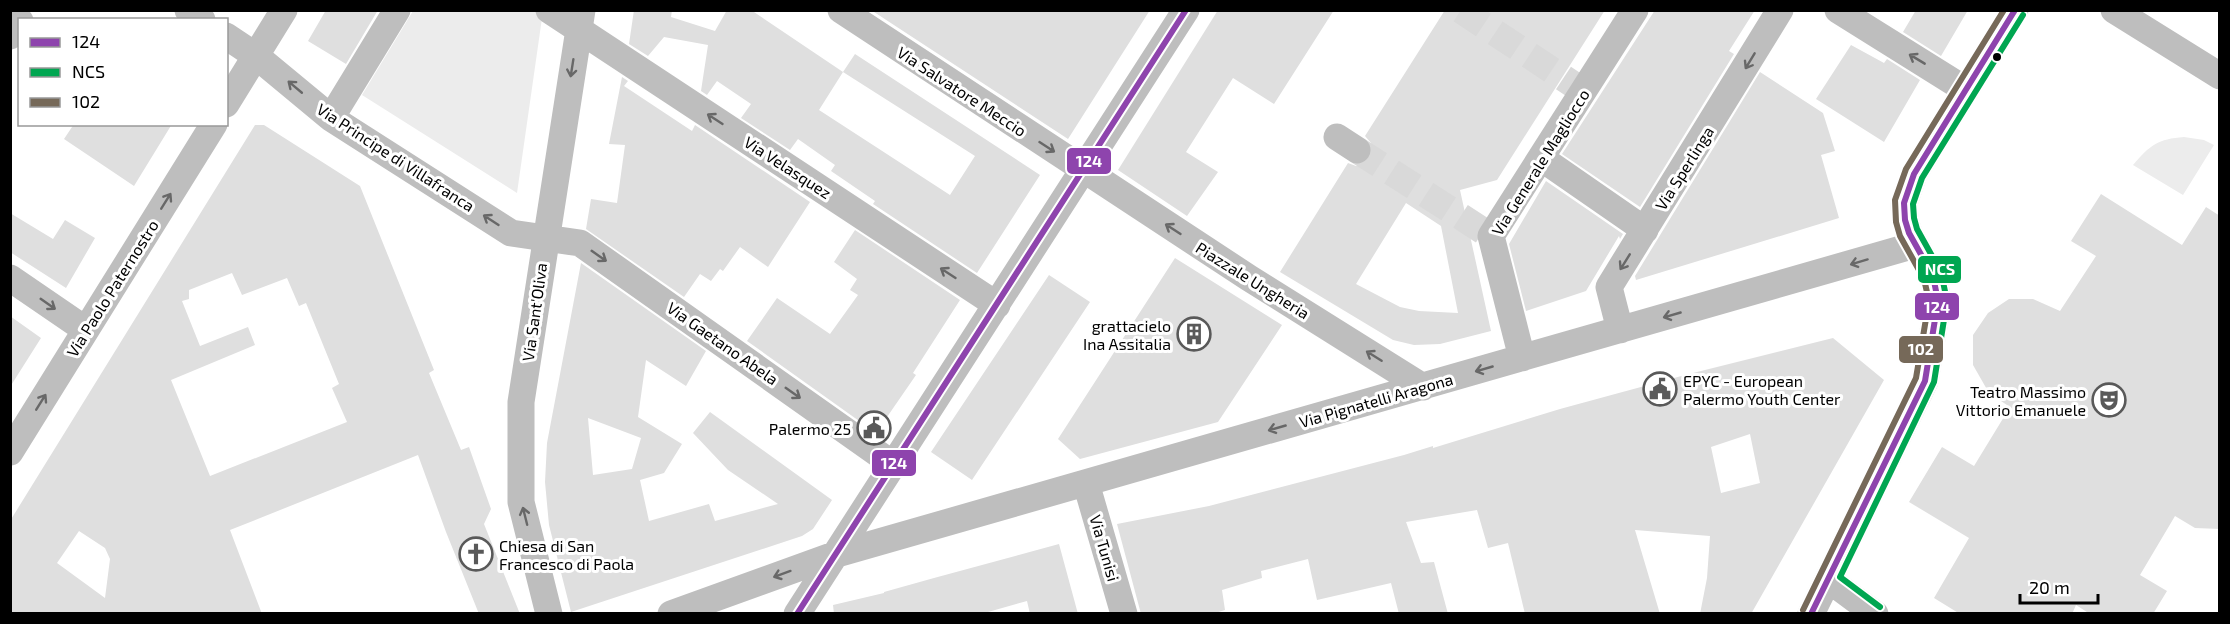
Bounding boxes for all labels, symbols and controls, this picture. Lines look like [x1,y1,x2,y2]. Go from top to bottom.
legend [18,18,228,126]
text: 124 [72,30,100,52]
street label: Via Salvatore Meccio [894,42,1030,140]
unlabelled marker [1991,51,2003,63]
one-way arrow [1744,52,1756,69]
one-way arrow [1909,52,1926,64]
one-way arrow [567,58,578,78]
text: NCS [72,60,105,82]
one-way arrow [287,81,303,94]
street label: Via Generale Magliocco [1487,85,1593,239]
text: 102 [72,90,100,112]
street label: Via Principe di Villafranca [314,99,478,215]
one-way arrow [707,113,724,125]
street label: Via Sperlinga [1651,123,1717,213]
street label: Via Velasquez [741,132,835,202]
one-way arrow [1038,141,1055,153]
line badge: 124 [1066,147,1112,175]
text: 124 [1076,151,1102,170]
one-way arrow [161,193,173,210]
one-way arrow [483,213,500,225]
street label: Via Paolo Paternostro [62,216,162,360]
one-way arrow [1166,223,1182,235]
street label: Piazzale Ungheria [1193,237,1313,323]
one-way arrow [590,250,607,262]
one-way arrow [1619,253,1631,270]
line badge: NCS [1917,255,1962,284]
one-way arrow [1850,257,1869,268]
text: NCS [1925,259,1955,278]
street label: Via Sant'Oliva [518,262,550,362]
one-way arrow [940,266,957,278]
line badge: 124 [1914,292,1960,321]
text: 124 [1924,297,1950,316]
one-way arrow [40,298,56,310]
street label: Via Gaetano Abela [664,298,782,388]
one-way arrow [1663,310,1682,322]
place label: grattacielo Ina Assitalia [1083,316,1171,353]
building icon: grattacielo Ina Assitalia [1176,316,1212,352]
line badge: 102 [1898,335,1944,364]
text: 102 [1908,339,1934,358]
one-way arrow [1366,349,1383,361]
one-way arrow [1475,364,1494,375]
street label: Via Pignatelli Aragona [1297,369,1455,431]
public building icon: EPYC - European Palermo Youth Center [1642,371,1678,407]
place label: EPYC - European Palermo Youth Center [1683,371,1841,408]
place label: Teatro Massimo Vittorio Emanuele [1956,382,2086,419]
theatre icon: Teatro Massimo Vittorio Emanuele [2091,382,2127,418]
one-way arrow [784,387,800,399]
one-way arrow [35,394,48,411]
public building icon: Palermo 25 [856,410,892,446]
place label: Palermo 25 [769,419,851,438]
one-way arrow [1268,423,1287,435]
line badge: 124 [871,449,917,477]
text: 124 [881,453,907,472]
one-way arrow [518,507,530,526]
street label: Via Tunisi [1086,513,1124,583]
church icon: Chiesa di San Francesco di Paola [458,536,494,572]
place label: Chiesa di San Francesco di Paola [499,536,634,573]
scale bar [2020,567,2098,605]
one-way arrow [773,569,792,580]
text: 20 m [2029,576,2070,598]

